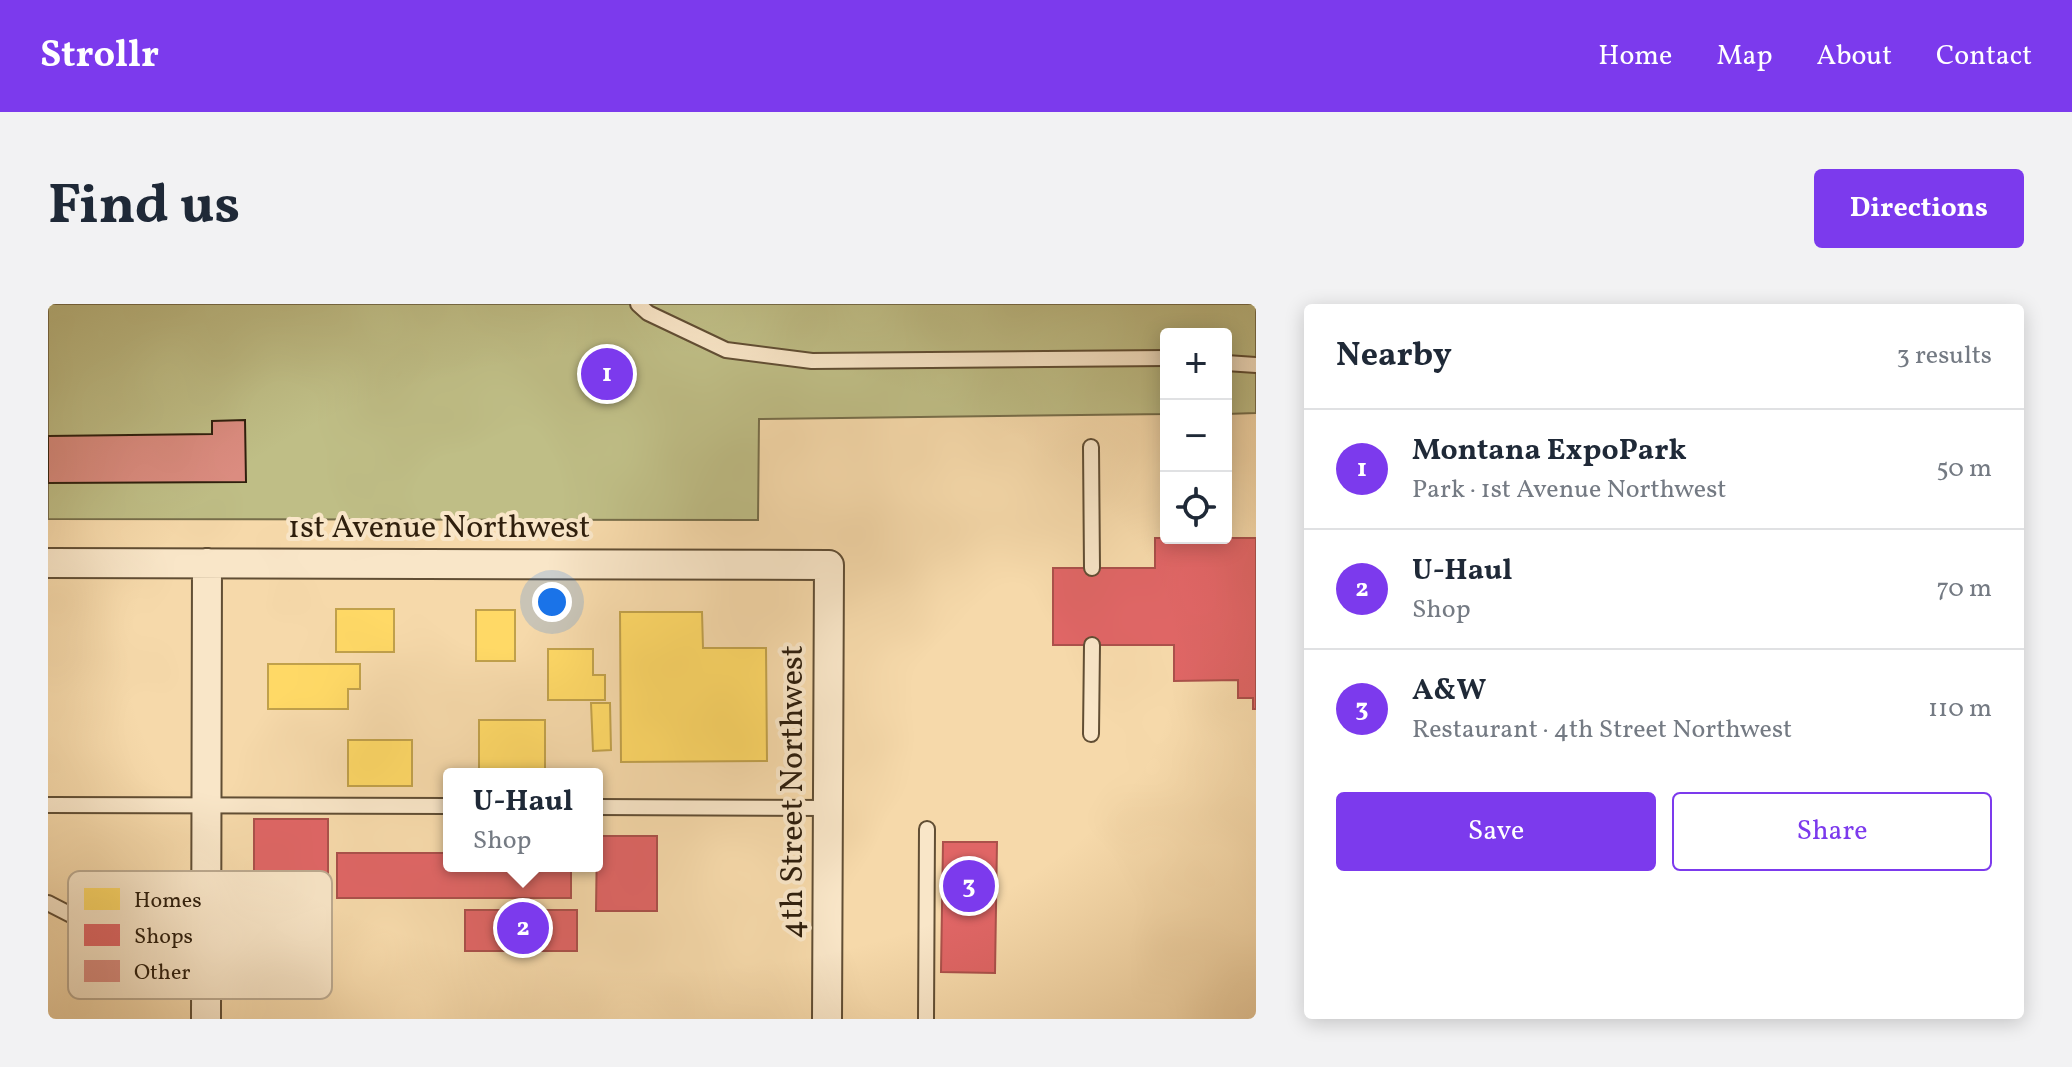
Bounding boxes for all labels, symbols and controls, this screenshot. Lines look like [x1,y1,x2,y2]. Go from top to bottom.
text: Strollr [40,30,159,83]
text: Home [1598,37,1672,76]
text: Map [1716,37,1772,76]
text: About [1816,37,1892,76]
text: Contact [1936,37,2032,76]
text: Find us [48,169,240,247]
button: Directions [1814,169,2024,248]
map controls [1160,328,1232,544]
button: + [1160,328,1232,400]
text: Nearby [1336,333,1452,380]
text: 3 results [1896,338,1992,374]
pin: 1 [581,344,633,404]
button: − [1160,400,1232,472]
text: Montana ExpoPark [1412,430,1687,472]
text: 1 [1357,451,1367,487]
text: 50 m [1936,451,1992,487]
button: locate [1160,472,1232,544]
text: Park · 1st Avenue Northwest [1412,472,1726,508]
street label: 1st Avenue Northwest [288,507,590,551]
text: U-Haul [1412,550,1512,592]
text: 2 [1355,571,1369,607]
text: 70 m [1937,571,1992,607]
your location [532,582,572,622]
text: Shop [1412,592,1471,628]
street label: 4th Street Northwest [772,645,816,939]
text: A&W [1412,670,1486,712]
text: 3 [1355,691,1369,727]
text: 110 m [1928,691,1992,727]
text: Restaurant · 4th Street Northwest [1412,712,1792,748]
popup [443,768,603,872]
text: U-Haul [473,781,573,823]
button: Save [1336,792,1656,871]
button: Share [1672,792,1992,871]
text: Shop [473,823,531,859]
pin: 3 [943,856,995,916]
legend [68,871,332,999]
text: Homes [134,886,202,917]
pin: 2 [497,898,549,958]
text: Shops [134,922,193,953]
text: Other [134,958,191,989]

